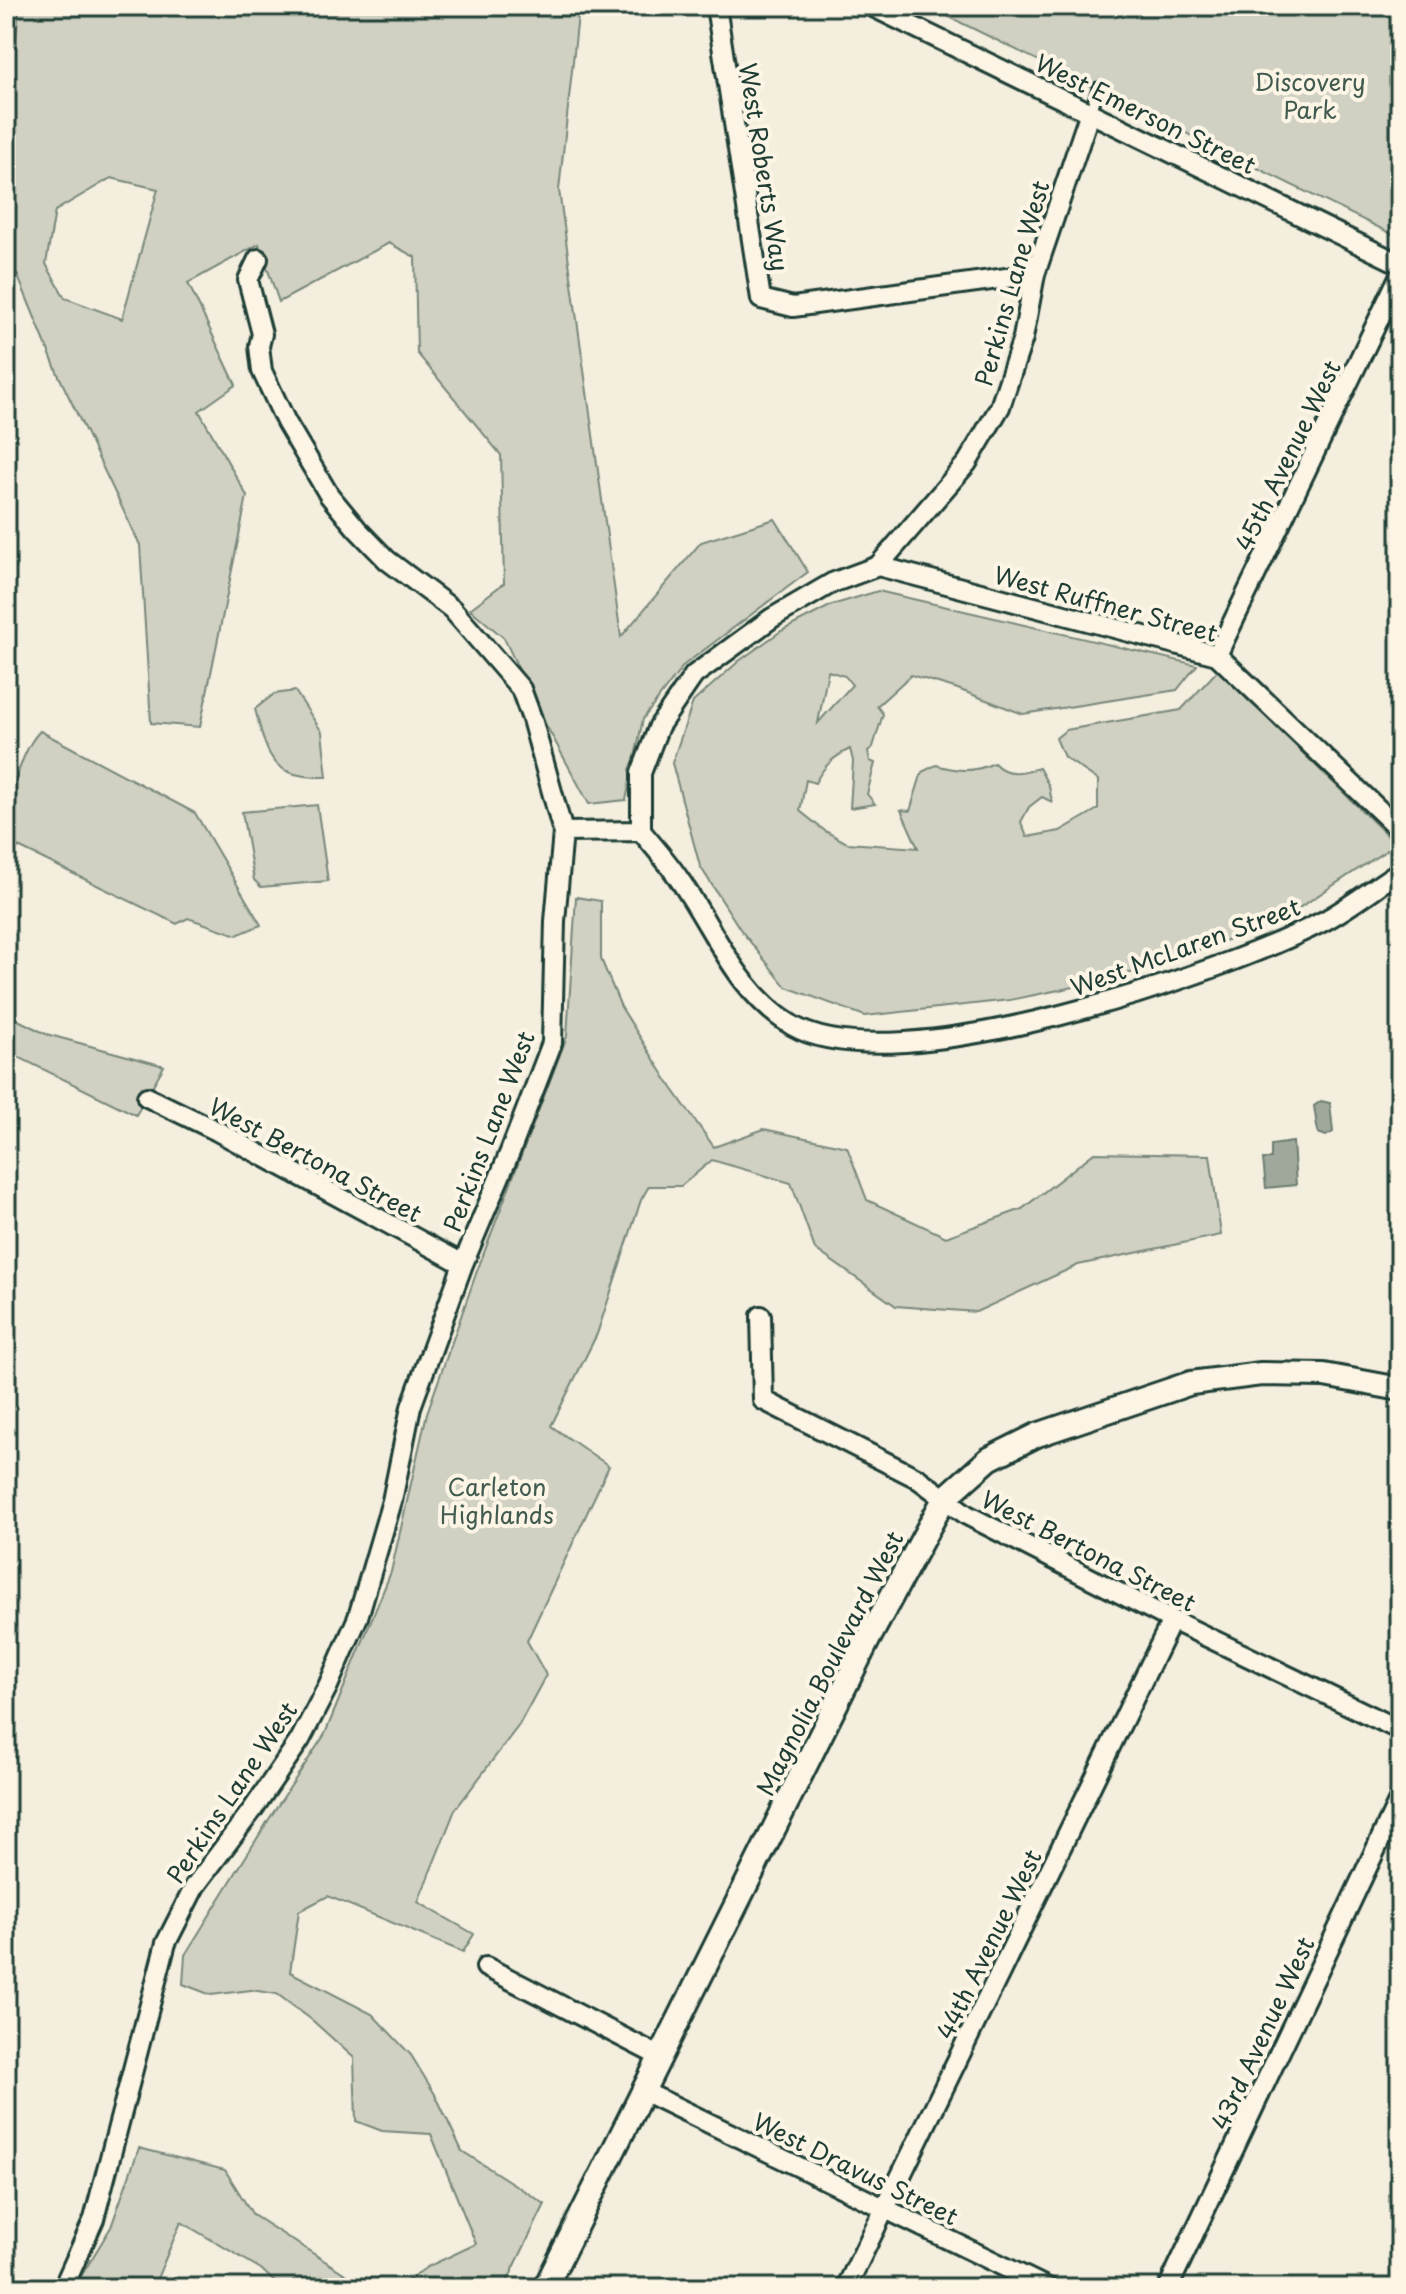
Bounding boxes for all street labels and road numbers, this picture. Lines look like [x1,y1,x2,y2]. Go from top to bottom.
street label: West Emerson Street [1030,44,1263,182]
street label: West Roberts Way [731,60,799,274]
street label: Perkins Lane West [964,176,1058,390]
street label: 45th Avenue West [1225,354,1349,556]
street label: West Ruffner Street [990,556,1222,650]
street label: West McLaren Street [1065,888,1305,1004]
street label: Perkins Lane West [433,1025,543,1237]
street label: West Bertona Street [203,1088,429,1231]
street label: West Bertona Street [975,1480,1203,1620]
street label: Magnolia Boulevard West [746,1524,912,1802]
street label: Perkins Lane West [157,1694,305,1890]
street label: 44th Avenue West [926,1843,1050,2045]
street label: 43rd Avenue West [1201,1931,1323,2135]
street label: West Dravus Street [747,2103,965,2233]

